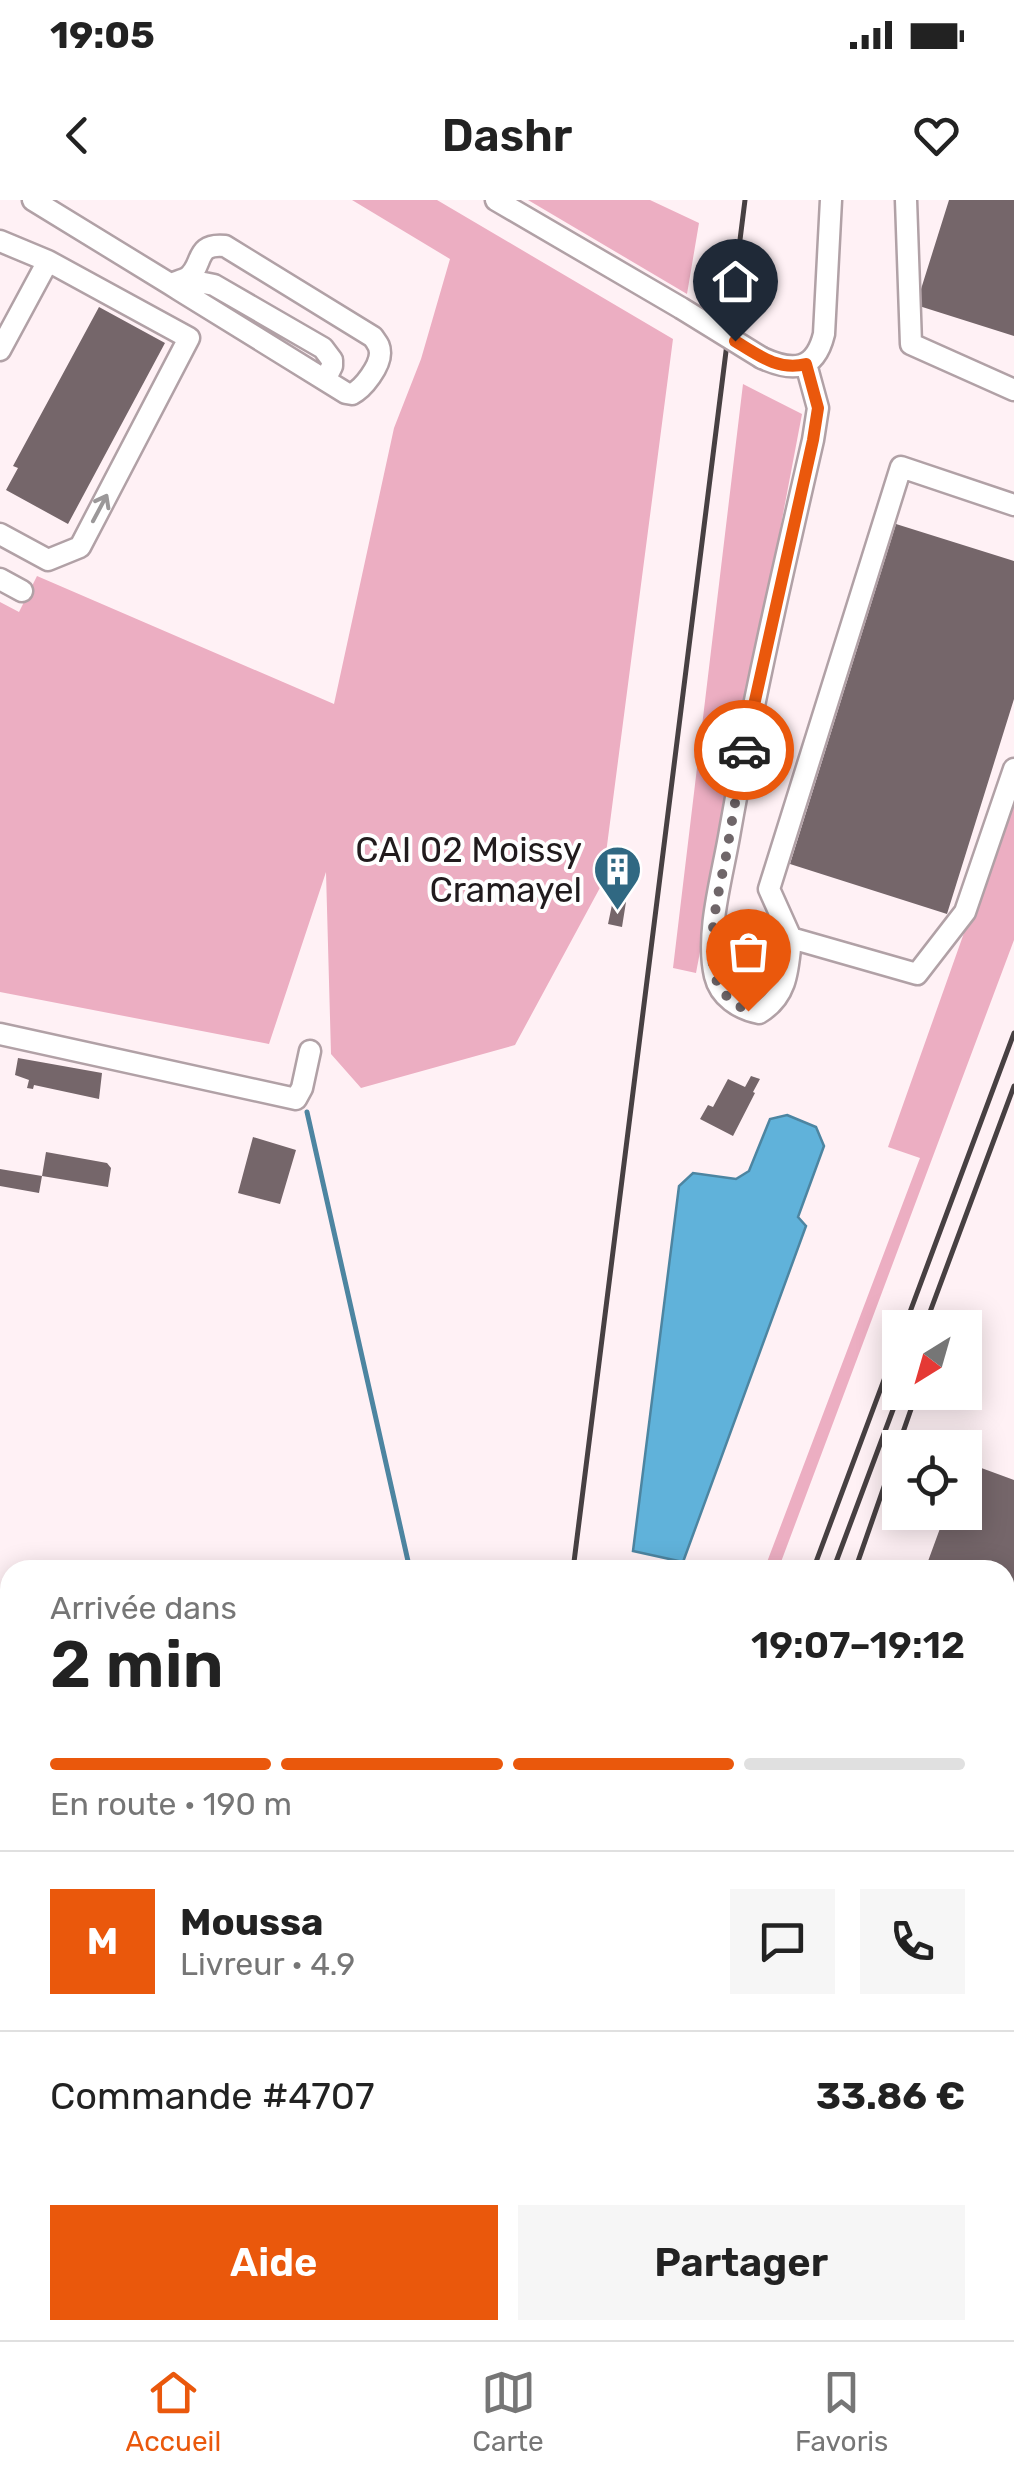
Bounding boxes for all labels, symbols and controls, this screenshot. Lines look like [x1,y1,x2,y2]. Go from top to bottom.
text: 19:05 [50,12,155,58]
icon: back [50,108,105,163]
icon: heart [909,108,964,163]
text: Dashr [442,109,572,162]
pin [693,239,778,342]
icon: home [708,254,763,309]
one-way arrow [91,494,110,524]
courier [694,700,794,800]
icon: car [717,723,772,778]
place label: CAI 02 Moissy Cramayel [355,829,582,911]
building icon: CAI 02 Moissy Cramayel [591,844,643,912]
pin [706,909,791,1012]
icon: bag [721,924,776,979]
north arrow [882,1310,982,1410]
map controls [882,1310,982,1530]
button: locate [882,1430,982,1530]
text: Arrivée dans [50,1589,237,1627]
text: 19:07–19:12 [751,1622,965,1668]
text: 2 min [50,1626,224,1703]
text: En route · 190 m [50,1785,292,1823]
button: chat [730,1889,835,1994]
button: phone [860,1889,965,1994]
text: Moussa [180,1899,324,1945]
text: M [87,1918,118,1964]
text: Livreur · 4.9 [180,1945,355,1983]
text: Commande #4707 [50,2073,374,2119]
text: 33.86 € [816,2073,965,2119]
button: Aide [50,2205,498,2320]
button: Partager [518,2205,965,2320]
tab: Accueil [126,2365,221,2458]
tab: Carte [472,2365,544,2458]
tab: Favoris [795,2365,888,2458]

